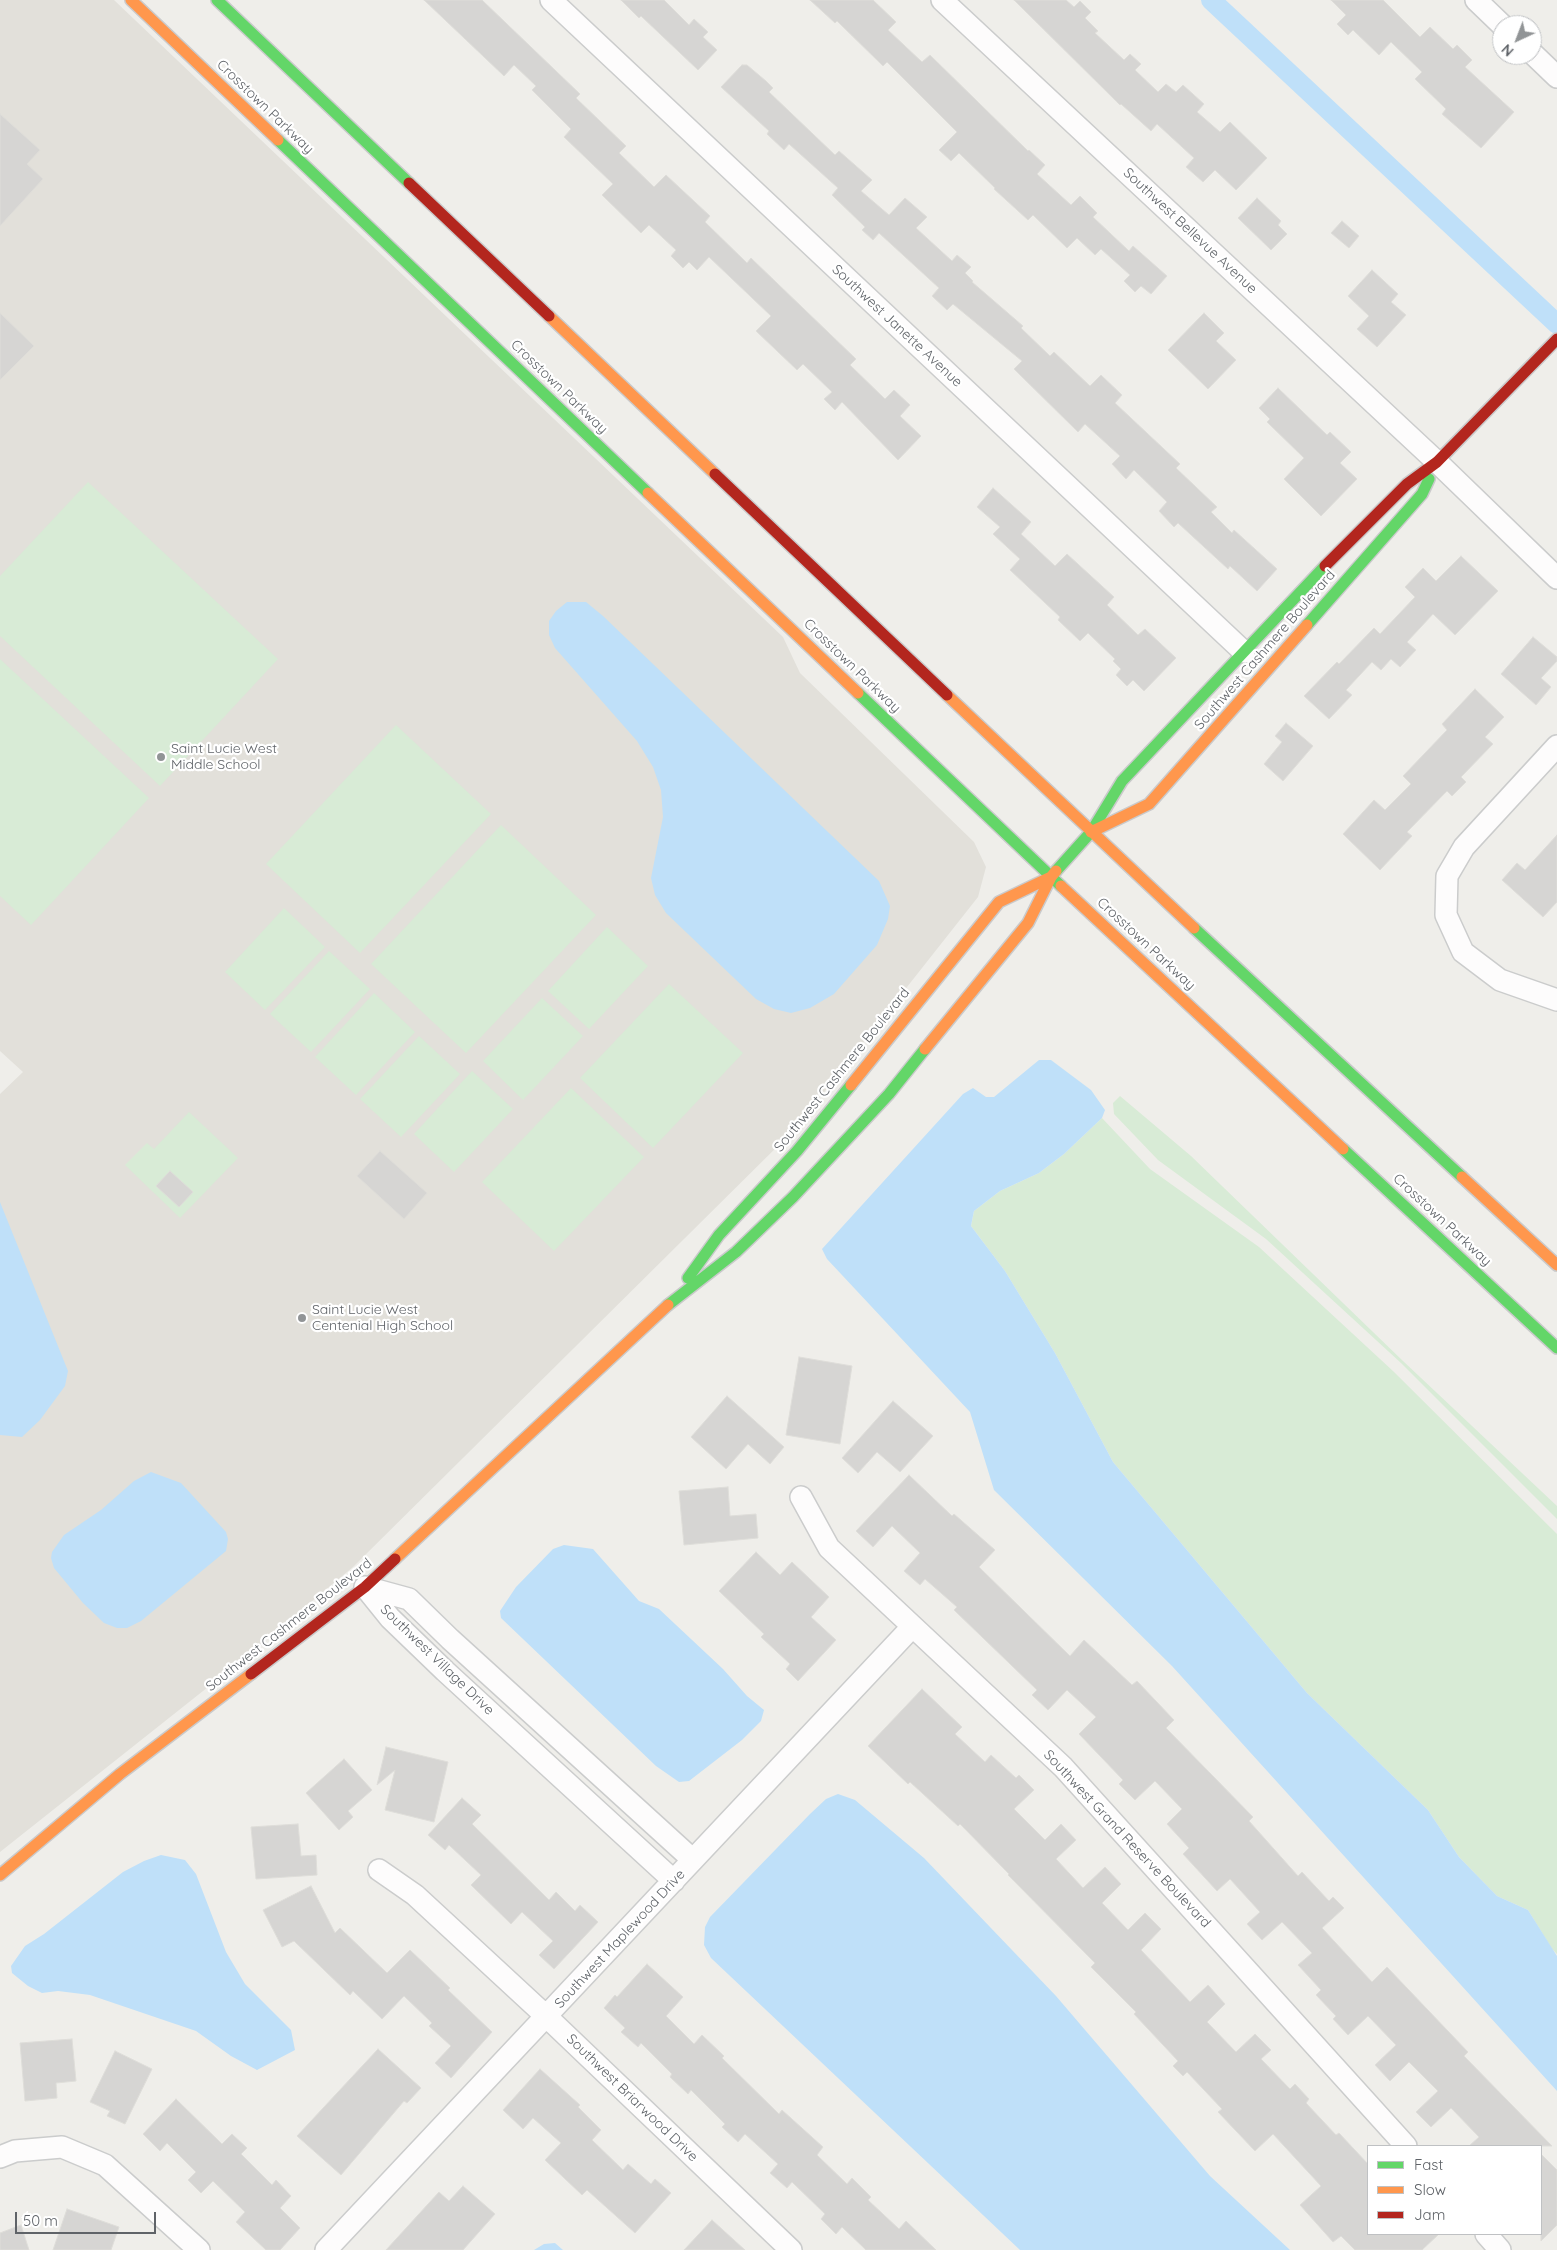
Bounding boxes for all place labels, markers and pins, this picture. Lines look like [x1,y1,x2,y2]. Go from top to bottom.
place label: Saint Lucie West Middle School [171,741,277,774]
marker: Saint Lucie West Middle School [155,751,167,763]
place label: Saint Lucie West Centenial High School [312,1302,453,1334]
marker: Saint Lucie West Centenial High School [296,1312,308,1324]

